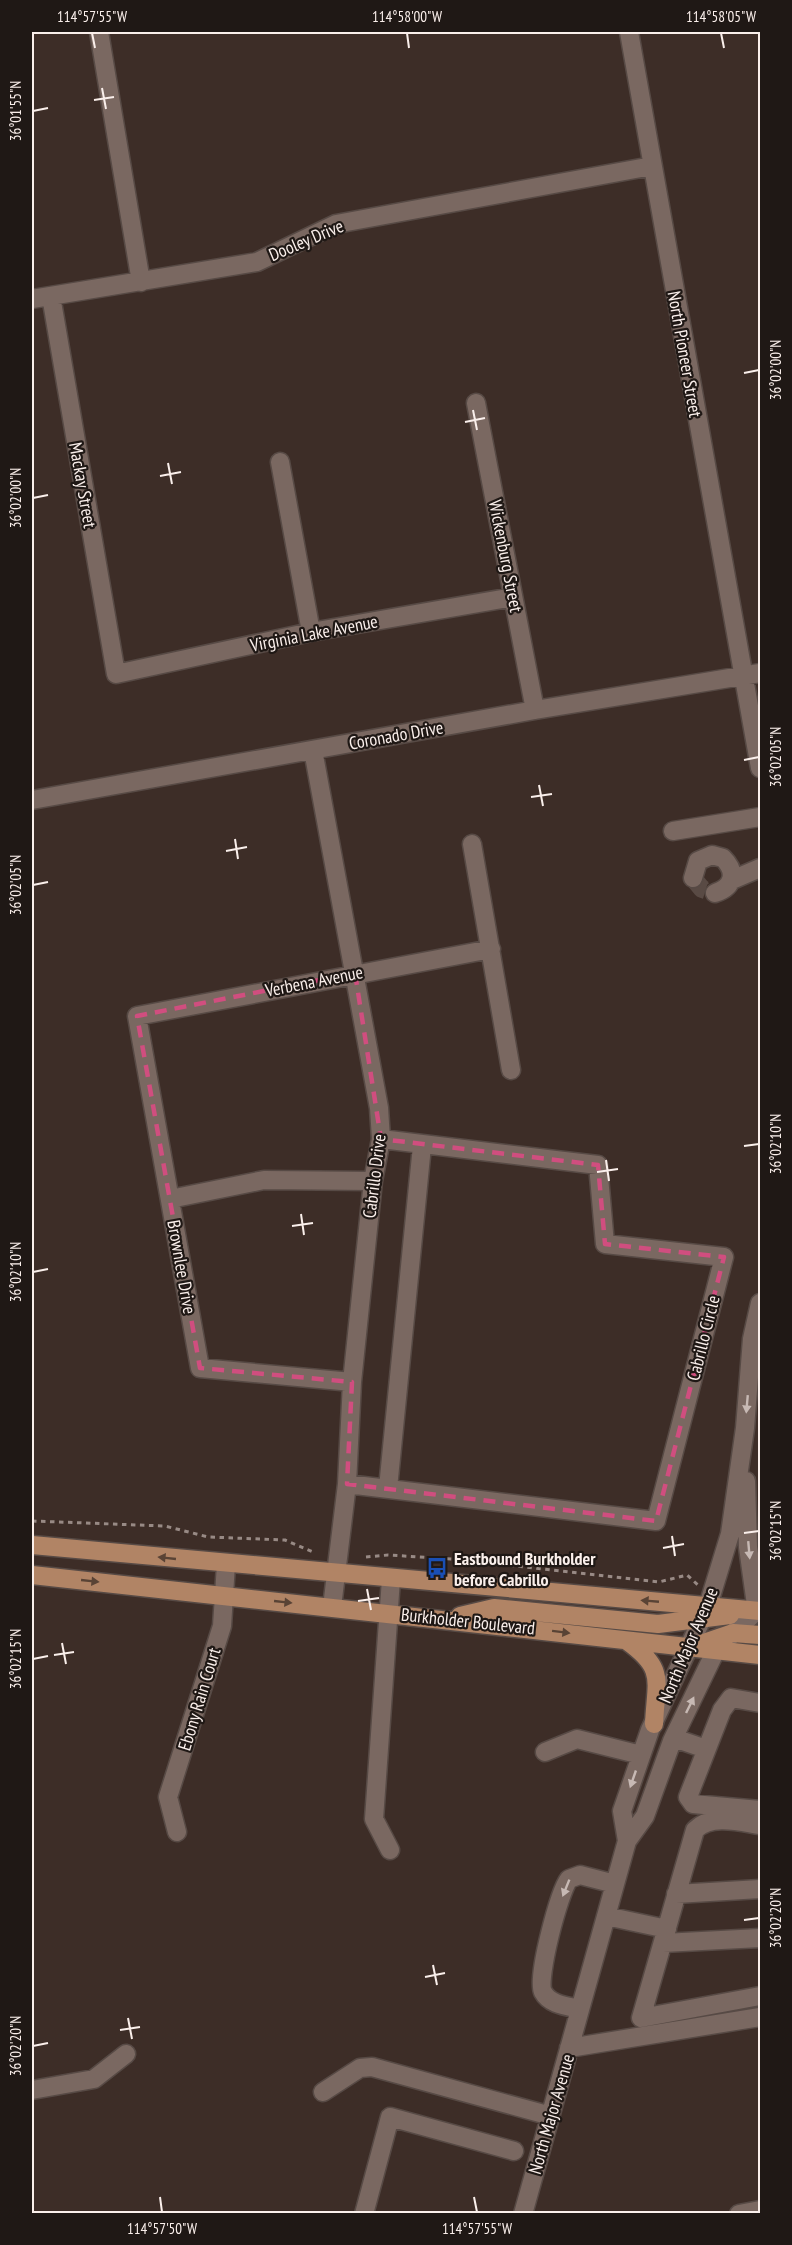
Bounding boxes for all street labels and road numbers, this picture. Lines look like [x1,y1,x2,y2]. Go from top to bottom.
street label: Dooley Drive [265,214,347,266]
street label: North Pioneer Street [663,289,707,419]
street label: Mackay Street [64,440,102,530]
street label: Wickenburg Street [484,498,528,614]
street label: Virginia Lake Avenue [247,609,380,657]
street label: Coronado Drive [347,715,445,755]
street label: Verbena Avenue [262,960,365,1002]
street label: Cabrillo Drive [357,1133,391,1219]
street label: Brownlee Drive [162,1218,202,1316]
street label: Cabrillo Circle [681,1293,725,1383]
street label: North Major Avenue [653,1584,723,1706]
street label: Burkholder Boulevard [400,1603,536,1639]
street label: Ebony Rain Court [172,1645,226,1753]
street label: North Major Avenue [523,2051,579,2177]

